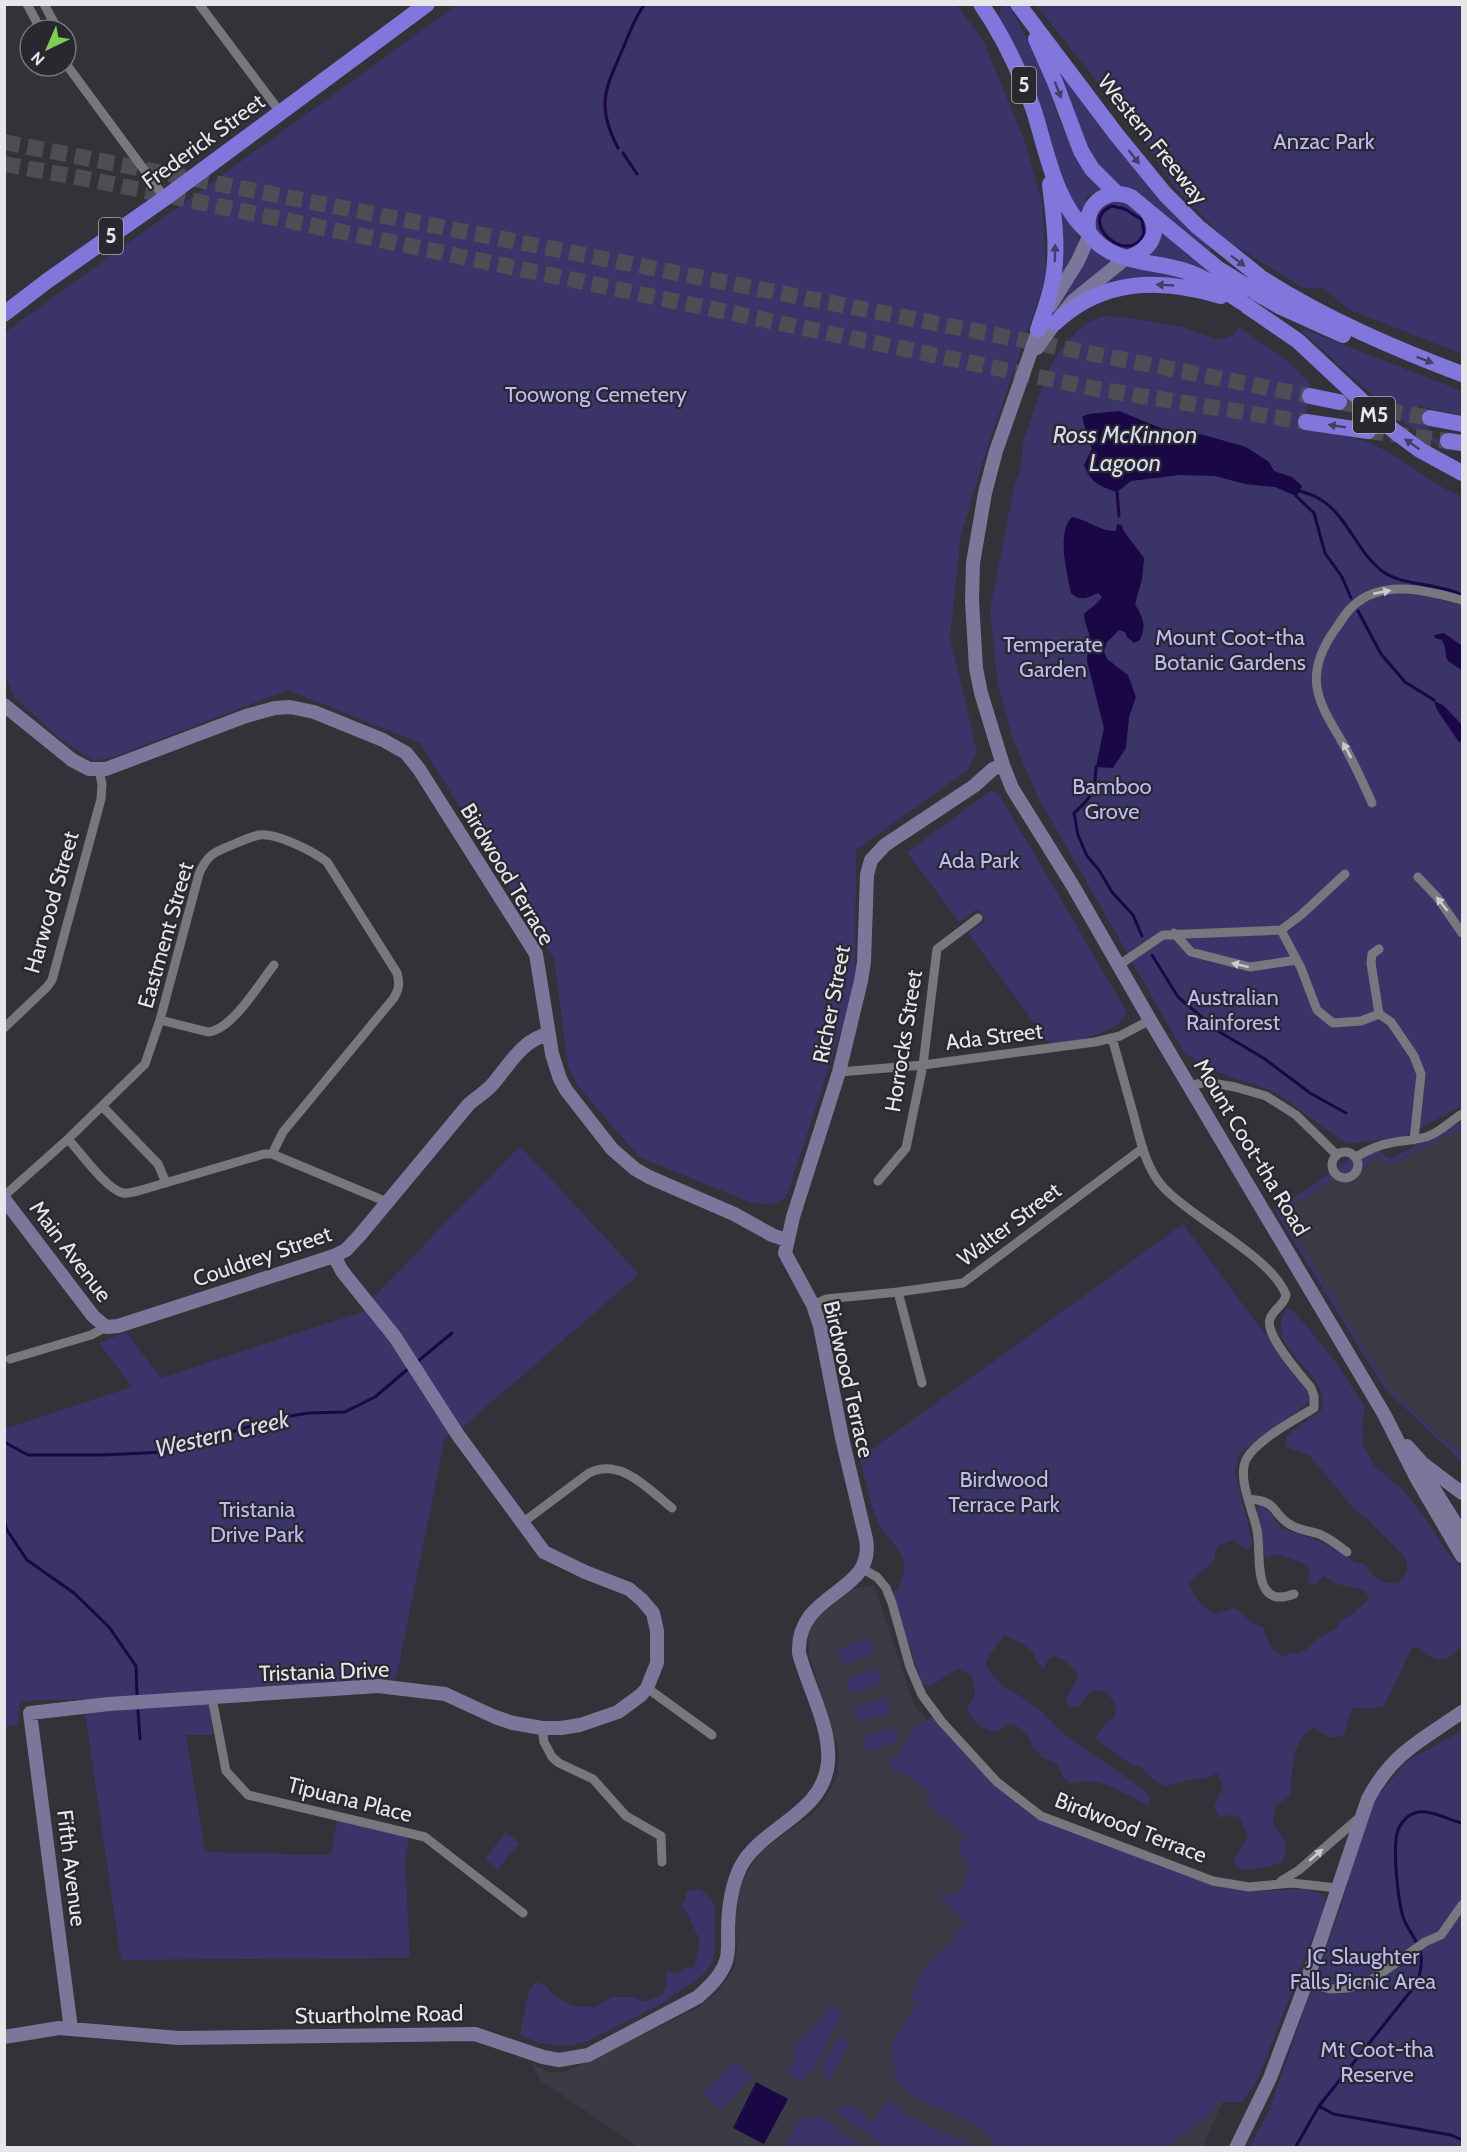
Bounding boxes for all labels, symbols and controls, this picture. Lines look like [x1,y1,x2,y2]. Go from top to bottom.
north arrow [18,18,78,78]
text: N [27,48,49,69]
road number: 5 [1012,67,1036,103]
street label: Western Freeway [1092,69,1213,210]
one-way arrow [1053,81,1063,99]
street label: Frederick Street [137,88,270,195]
park label: Anzac Park [1273,128,1375,155]
one-way arrow [1128,150,1140,165]
road number: 5 [99,218,123,254]
one-way arrow [1051,244,1060,263]
one-way arrow [1230,255,1246,267]
one-way arrow [1155,280,1174,289]
one-way arrow [1416,355,1434,365]
park label: Toowong Cemetery [505,381,687,408]
road number: M5 [1353,397,1395,433]
water label: Ross McKinnon Lagoon [1053,420,1197,477]
one-way arrow [1328,422,1347,431]
one-way arrow [1404,438,1420,450]
one-way arrow [1373,587,1392,596]
park label: Mount Coot-tha Botanic Gardens [1154,624,1306,676]
park label: Temperate Garden [1003,631,1103,683]
one-way arrow [1342,741,1352,758]
park label: Bamboo Grove [1072,773,1152,825]
street label: Birdwood Terrace [455,799,560,950]
street label: Harwood Street [18,827,85,976]
park label: Ada Park [939,847,1019,874]
street label: Eastment Street [132,858,199,1011]
one-way arrow [1435,896,1448,912]
street label: Richer Street [807,942,856,1065]
one-way arrow [1230,959,1249,969]
street label: Horrocks Street [879,968,928,1114]
park label: Australian Rainforest [1186,984,1281,1036]
street label: Ada Street [944,1017,1045,1056]
street label: Mount Coot-tha Road [1188,1054,1315,1241]
street label: Walter Street [952,1176,1067,1272]
street label: Main Avenue [24,1195,117,1307]
street label: Couldrey Street [189,1220,335,1293]
street label: Birdwood Terrace [817,1298,880,1460]
water label: Western Creek [152,1404,292,1463]
park label: Birdwood Terrace Park [948,1466,1060,1518]
park label: Tristania Drive Park [210,1496,304,1548]
street label: Tristania Drive [258,1656,390,1687]
street label: Tipuana Place [285,1771,415,1828]
street label: Birdwood Terrace [1051,1786,1211,1869]
street label: Fifth Avenue [51,1808,92,1928]
one-way arrow [1308,1849,1323,1862]
park label: JC Slaughter Falls Picnic Area [1290,1943,1437,1995]
street label: Stuartholme Road [294,2000,464,2029]
park label: Mt Coot-tha Reserve [1320,2036,1434,2088]

